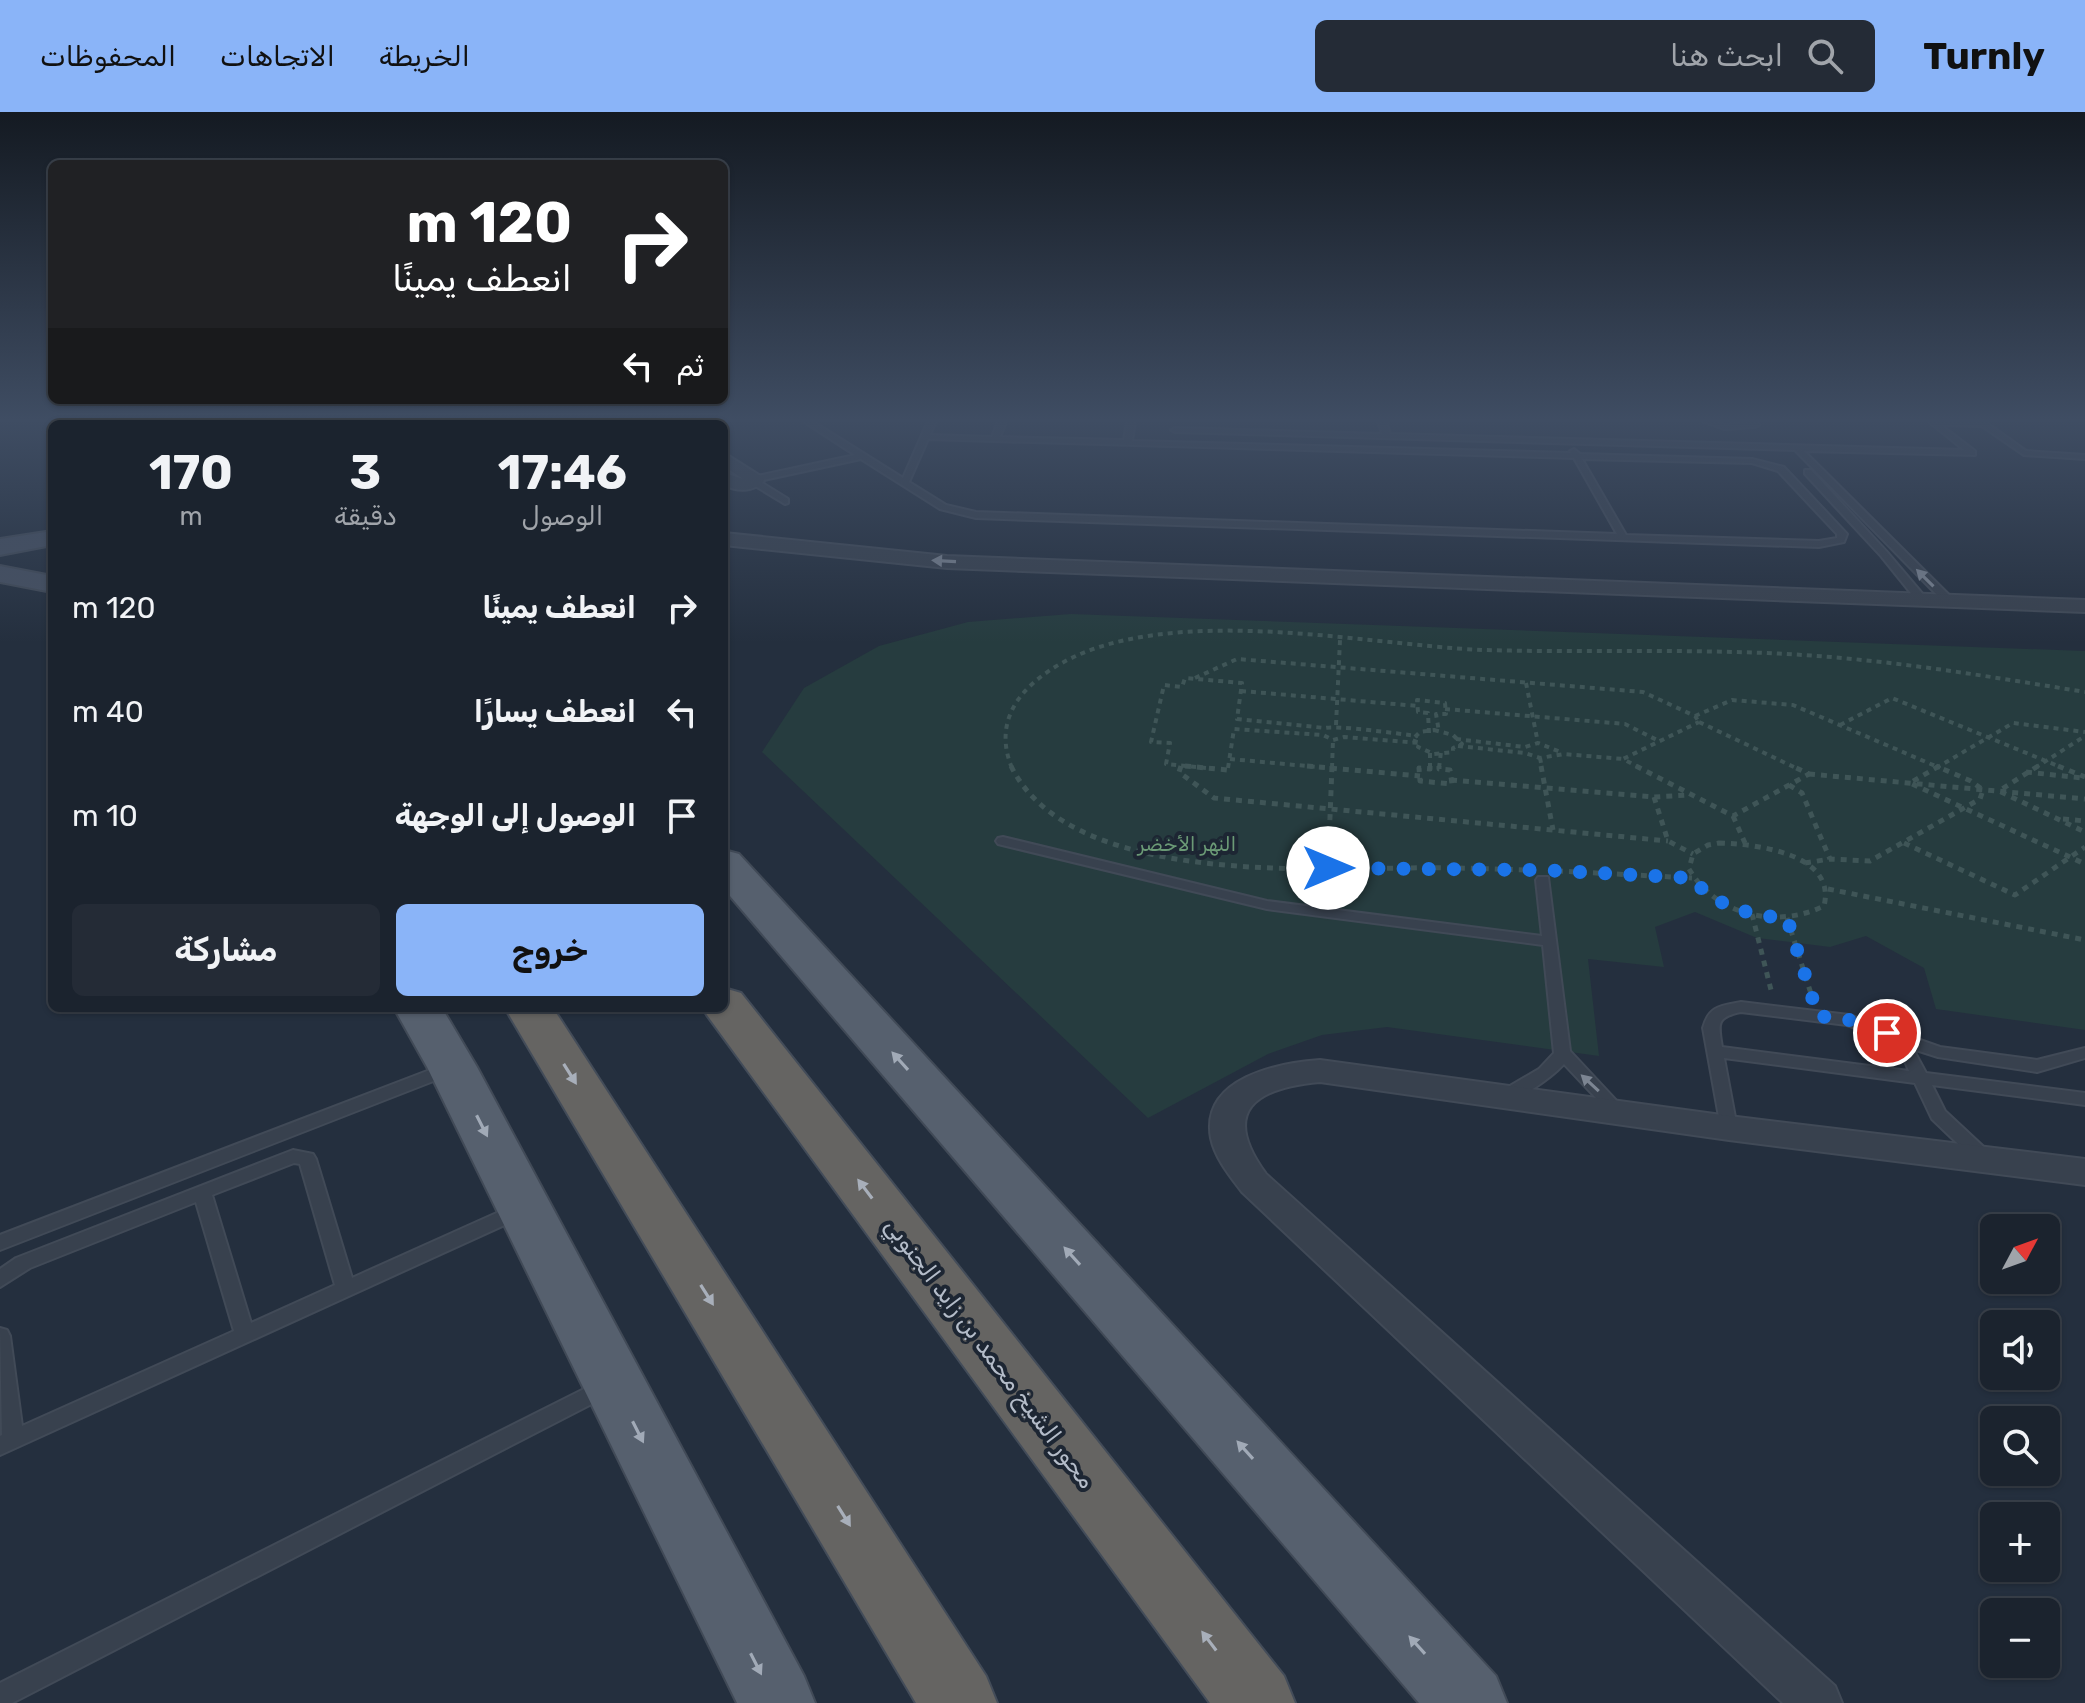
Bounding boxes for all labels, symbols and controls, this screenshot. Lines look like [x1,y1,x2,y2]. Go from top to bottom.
search box [1315,20,1875,92]
text: Turnly [1923,33,2045,79]
icon: search [1803,34,1847,78]
text: ابحث هنا [1670,38,1783,74]
text: المحفوظات [40,40,176,73]
text: الاتجاهات [220,40,335,73]
text: الخريطة [379,40,470,73]
text: 120 m [406,190,572,256]
icon: right [600,192,704,296]
text: انعطف يمينًا [392,257,572,300]
icon: left [616,344,660,388]
text: ثم [676,348,704,384]
text: 170 [149,444,233,501]
text: 3 [349,444,381,501]
text: 17:46 [498,444,627,501]
text: m [179,501,203,532]
text: دقيقة [334,501,397,532]
text: الوصول [521,501,603,532]
one-way arrow [931,555,956,568]
one-way arrow [1916,569,1935,588]
icon: right [660,586,704,630]
text: 120 m [72,590,156,626]
text: انعطف يمينًا [482,590,636,626]
icon: left [660,690,704,734]
text: 40 m [72,694,144,730]
text: انعطف يسارًا [474,694,636,730]
icon: arrive [660,794,704,838]
text: 10 m [72,798,138,834]
text: الوصول إلى الوجهة [395,798,636,834]
position arrow [1286,826,1370,910]
park label: النهر الأخضر [1137,832,1236,856]
button: مشاركة [72,904,380,996]
button: خروج [396,904,704,996]
pin [1853,999,1921,1067]
icon: arrive [1865,1011,1909,1055]
one-way arrow [891,1052,909,1071]
one-way arrow [563,1063,577,1085]
one-way arrow [1581,1075,1600,1093]
one-way arrow [475,1114,488,1137]
one-way arrow [858,1179,874,1199]
street label: محور الشيخ محمد بن زايد الجنوبي [876,1212,1101,1496]
north arrow [1980,1214,2060,1294]
map controls [1980,1214,2060,1678]
one-way arrow [1064,1246,1082,1265]
one-way arrow [700,1284,714,1306]
button: sound [1980,1310,2060,1390]
button: search [1980,1406,2060,1486]
one-way arrow [631,1421,644,1444]
one-way arrow [1237,1441,1254,1461]
button: + [1980,1502,2060,1582]
one-way arrow [836,1505,851,1528]
button: − [1980,1598,2060,1678]
one-way arrow [1202,1631,1218,1651]
one-way arrow [1409,1635,1427,1654]
one-way arrow [750,1652,763,1675]

